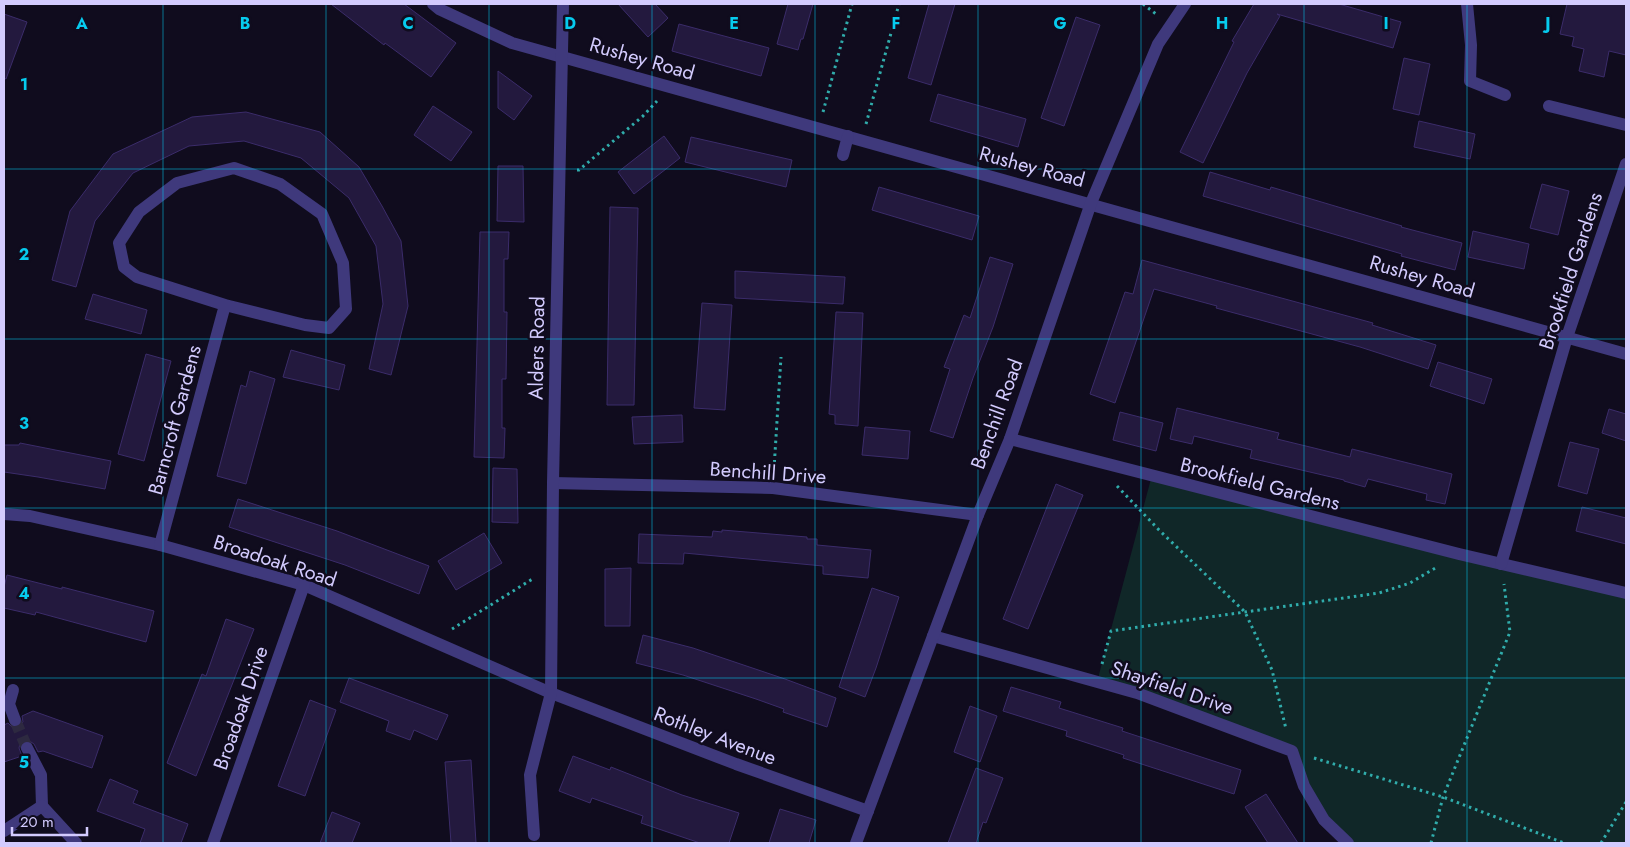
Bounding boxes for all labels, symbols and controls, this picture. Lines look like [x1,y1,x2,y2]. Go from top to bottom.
text: A [75,12,88,35]
text: B [240,12,250,35]
text: C [402,12,414,35]
text: D [564,12,576,35]
text: E [729,12,739,35]
text: F [892,12,900,35]
text: G [1053,12,1067,35]
text: H [1216,12,1228,35]
text: I [1383,12,1389,35]
text: J [1542,12,1551,35]
street label: Rushey Road [586,30,698,88]
text: 1 [20,73,28,96]
street label: Rushey Road [976,139,1088,195]
street label: Brookfield Gardens [1532,189,1610,353]
text: 2 [19,243,29,266]
street label: Rushey Road [1366,248,1478,306]
street label: Alders Road [522,296,552,400]
street label: Barncroft Gardens [141,342,209,498]
street label: Benchill Road [964,355,1030,473]
text: 3 [19,412,29,435]
street label: Brookfield Gardens [1177,450,1343,518]
street label: Benchill Drive [709,454,827,492]
street label: Broadoak Road [210,527,340,595]
text: 4 [18,582,30,605]
street label: Broadoak Drive [206,642,276,774]
street label: Shayfield Drive [1107,654,1237,722]
street label: Rothley Avenue [650,699,780,773]
text: 5 [19,751,29,774]
scale bar [12,804,88,836]
text: 20 m [20,811,54,833]

